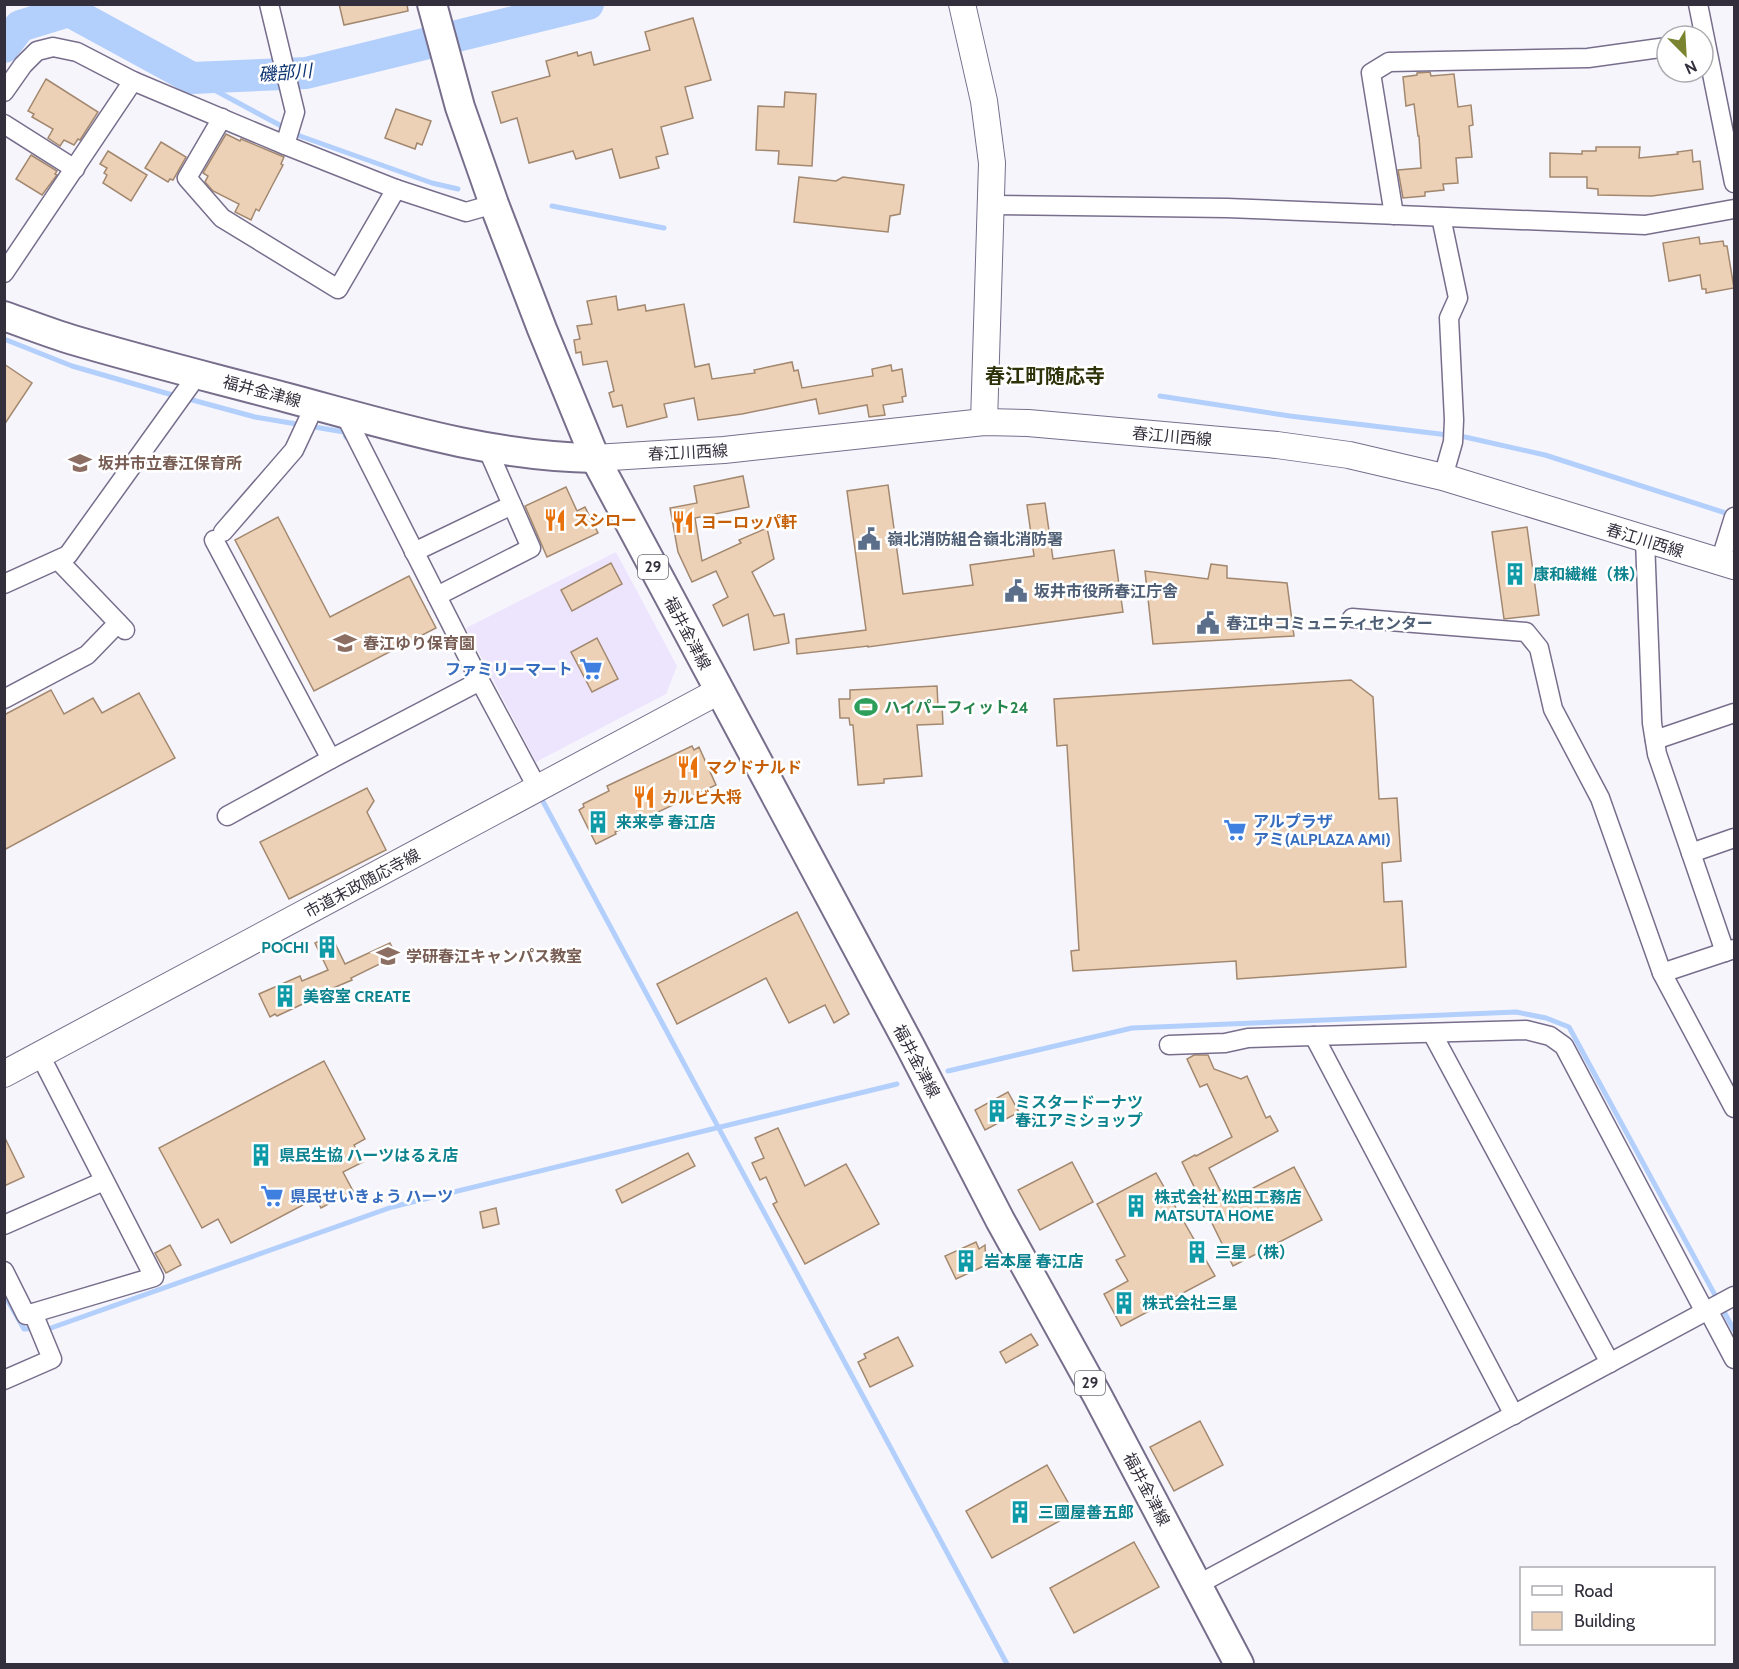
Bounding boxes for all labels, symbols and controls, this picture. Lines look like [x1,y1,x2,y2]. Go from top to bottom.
north arrow [1655,24,1715,84]
text: N [1682,56,1700,78]
water label: 磯部川 [257,60,315,86]
district label: 春江町随応寺 [985,364,1105,388]
street label: 福井金津線 [221,372,303,411]
street label: 春江川西線 [1131,424,1213,449]
street label: 春江川西線 [648,441,728,464]
school or university icon: 坂井市立春江保育所 [67,450,93,476]
place label: 坂井市立春江保育所 [98,454,242,473]
restaurant icon: スシロー [542,507,568,533]
restaurant icon: ヨーロッパ軒 [670,509,696,535]
place label: スシロー [573,511,637,530]
place label: ヨーロッパ軒 [701,513,797,532]
street label: 春江川西線 [1604,520,1686,561]
public building icon: 嶺北消防組合嶺北消防署 [856,526,882,552]
place label: 嶺北消防組合嶺北消防署 [887,530,1063,549]
road number: 29 [638,555,668,579]
building icon: 康和繊維（株） [1502,561,1528,587]
place label: 康和繊維（株） [1533,565,1645,584]
public building icon: 坂井市役所春江庁舎 [1003,578,1029,604]
place label: 坂井市役所春江庁舎 [1034,582,1178,601]
street label: 福井金津線 [660,593,715,673]
public building icon: 春江中コミュニティセンター [1195,610,1221,636]
place label: 春江中コミュニティセンター [1226,614,1433,633]
school or university icon: 春江ゆり保育園 [332,630,358,656]
place label: 春江ゆり保育園 [363,634,475,653]
supermarket icon: ファミリーマート [578,656,604,682]
place label: ファミリーマート [445,660,573,679]
sports icon: ハイパーフィット24 [853,694,879,720]
place label: ハイパーフィット24 [884,698,1029,717]
restaurant icon: マクドナルド [675,754,701,780]
place label: マクドナルド [706,758,802,777]
restaurant icon: カルビ大将 [631,784,657,810]
place label: カルビ大将 [662,788,742,807]
building icon: 来来亭 春江店 [585,809,611,835]
place label: アルプラザ アミ(ALPLAZA AMI) [1253,812,1391,849]
place label: 来来亭 春江店 [616,813,716,832]
supermarket icon: アルプラザ アミ(ALPLAZA AMI) [1222,817,1248,843]
street label: 市道末政随応寺線 [301,845,423,922]
building icon: POCHI [314,934,340,960]
place label: POCHI [261,938,309,957]
school or university icon: 学研春江キャンパス教室 [375,943,401,969]
place label: 学研春江キャンパス教室 [406,947,582,966]
building icon: 美容室 CREATE [272,983,298,1009]
place label: 美容室 CREATE [303,987,411,1006]
street label: 福井金津線 [889,1021,944,1101]
place label: ミスタードーナツ 春江アミショップ [1015,1093,1143,1130]
building icon: ミスタードーナツ 春江アミショップ [984,1098,1010,1124]
building icon: 県民生協 ハーツはるえ店 [248,1142,274,1168]
place label: 県民生協 ハーツはるえ店 [279,1146,458,1165]
supermarket icon: 県民せいきょう ハーツ [259,1183,285,1209]
place label: 県民せいきょう ハーツ [290,1187,453,1206]
place label: 株式会社 松田工務店 MATSUTA HOME [1154,1188,1302,1225]
building icon: 株式会社 松田工務店 MATSUTA HOME [1123,1193,1149,1219]
building icon: 三星（株） [1184,1239,1210,1265]
place label: 三星（株） [1215,1243,1295,1262]
building icon: 岩本屋 春江店 [953,1248,979,1274]
place label: 岩本屋 春江店 [984,1252,1084,1271]
building icon: 株式会社三星 [1111,1290,1137,1316]
place label: 株式会社三星 [1142,1294,1238,1313]
road number: 29 [1075,1371,1105,1395]
street label: 福井金津線 [1119,1449,1174,1529]
building icon: 三國屋善五郎 [1007,1499,1033,1525]
place label: 三國屋善五郎 [1038,1503,1134,1522]
legend [1520,1567,1715,1645]
text: Road [1574,1580,1613,1602]
text: Building [1574,1610,1636,1632]

